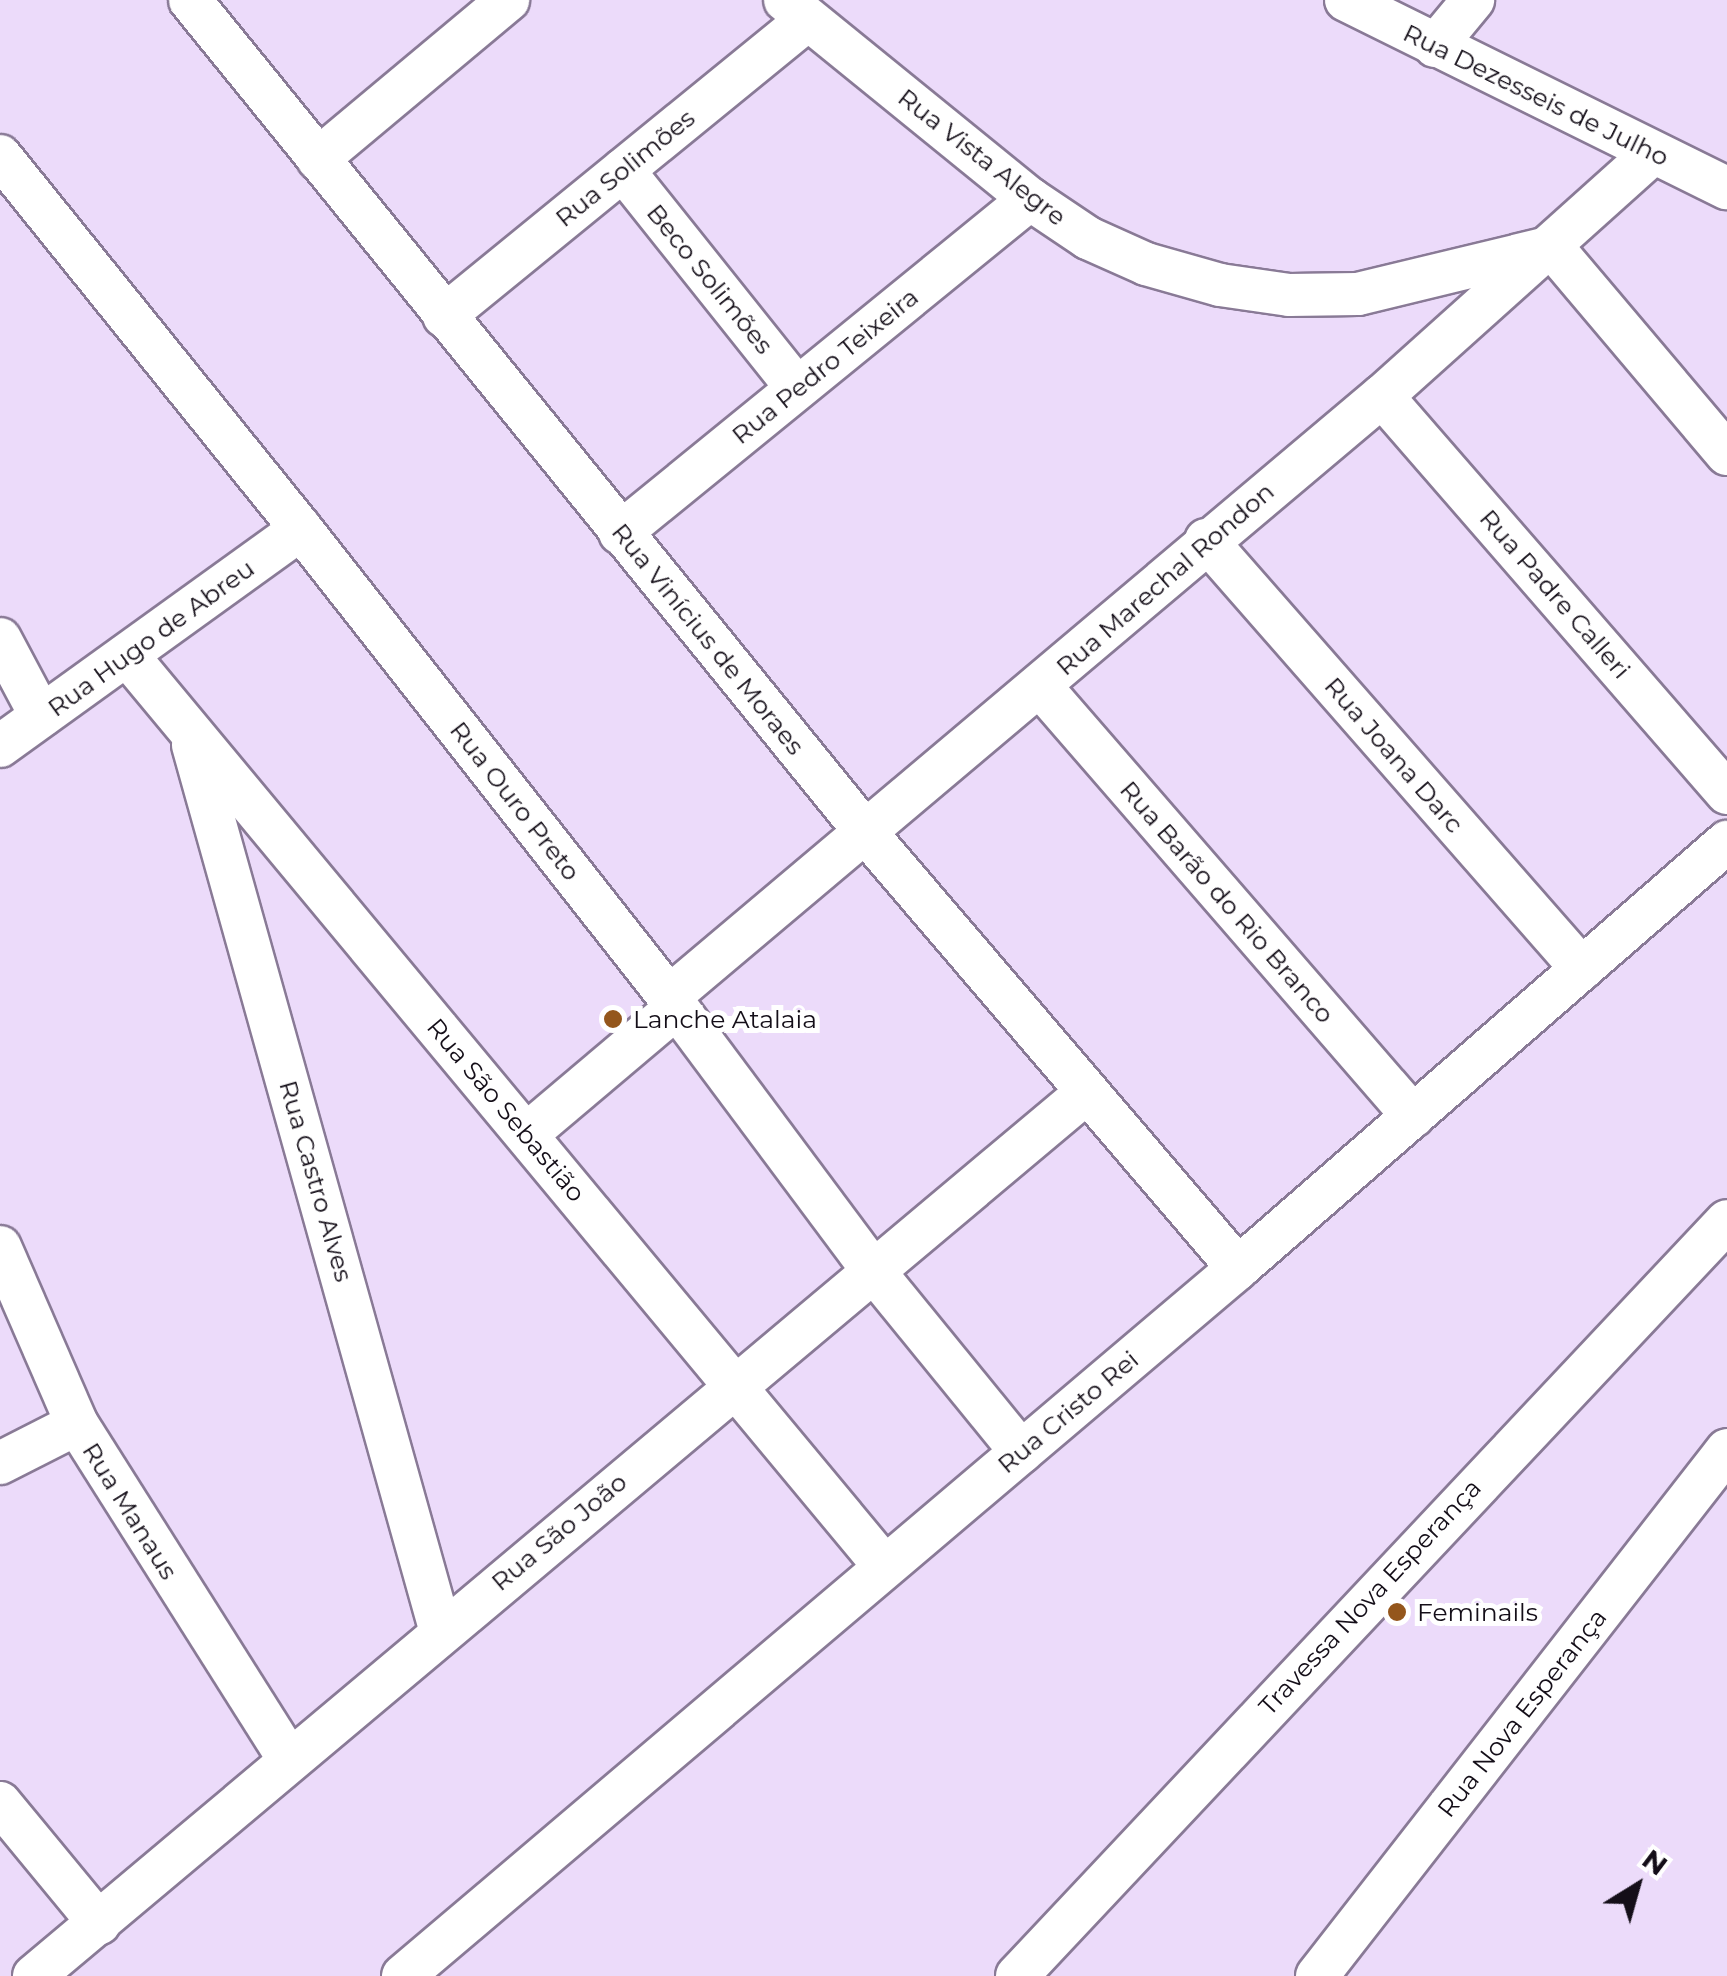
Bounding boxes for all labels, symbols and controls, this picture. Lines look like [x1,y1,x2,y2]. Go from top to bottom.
street label: Rua Dezesseis de Julho [1398,18,1674,172]
street label: Rua Vista Alegre [892,82,1072,232]
street label: Rua Solimões [549,103,701,233]
street label: Beco Solimões [640,198,780,360]
street label: Rua Pedro Teixeira [726,282,924,450]
street label: Rua Marechal Rondon [1050,476,1280,682]
street label: Rua Padre Calleri [1473,503,1637,685]
street label: Rua Vinícius de Moraes [605,517,811,761]
street label: Rua Hugo de Abreu [42,553,260,723]
street label: Rua Joana Darc [1318,671,1470,839]
street label: Rua Ouro Preto [444,716,586,886]
street label: Rua Barão do Rio Branco [1114,775,1340,1029]
place label: Lanche Atalaia [633,1004,817,1034]
marker: Lanche Atalaia [602,1008,624,1030]
street label: Rua São Sebastião [421,1012,591,1208]
street label: Rua Castro Alves [273,1077,359,1285]
street label: Rua Cristo Rei [992,1344,1144,1480]
street label: Rua Manaus [76,1437,184,1585]
street label: Rua São João [485,1467,633,1597]
street label: Travessa Nova Esperança [1253,1473,1487,1721]
place label: Feminails [1417,1597,1538,1627]
marker: Feminails [1386,1601,1408,1623]
street label: Rua Nova Esperança [1431,1603,1613,1823]
north arrow [1587,1836,1687,1936]
text: N [1636,1842,1674,1882]

